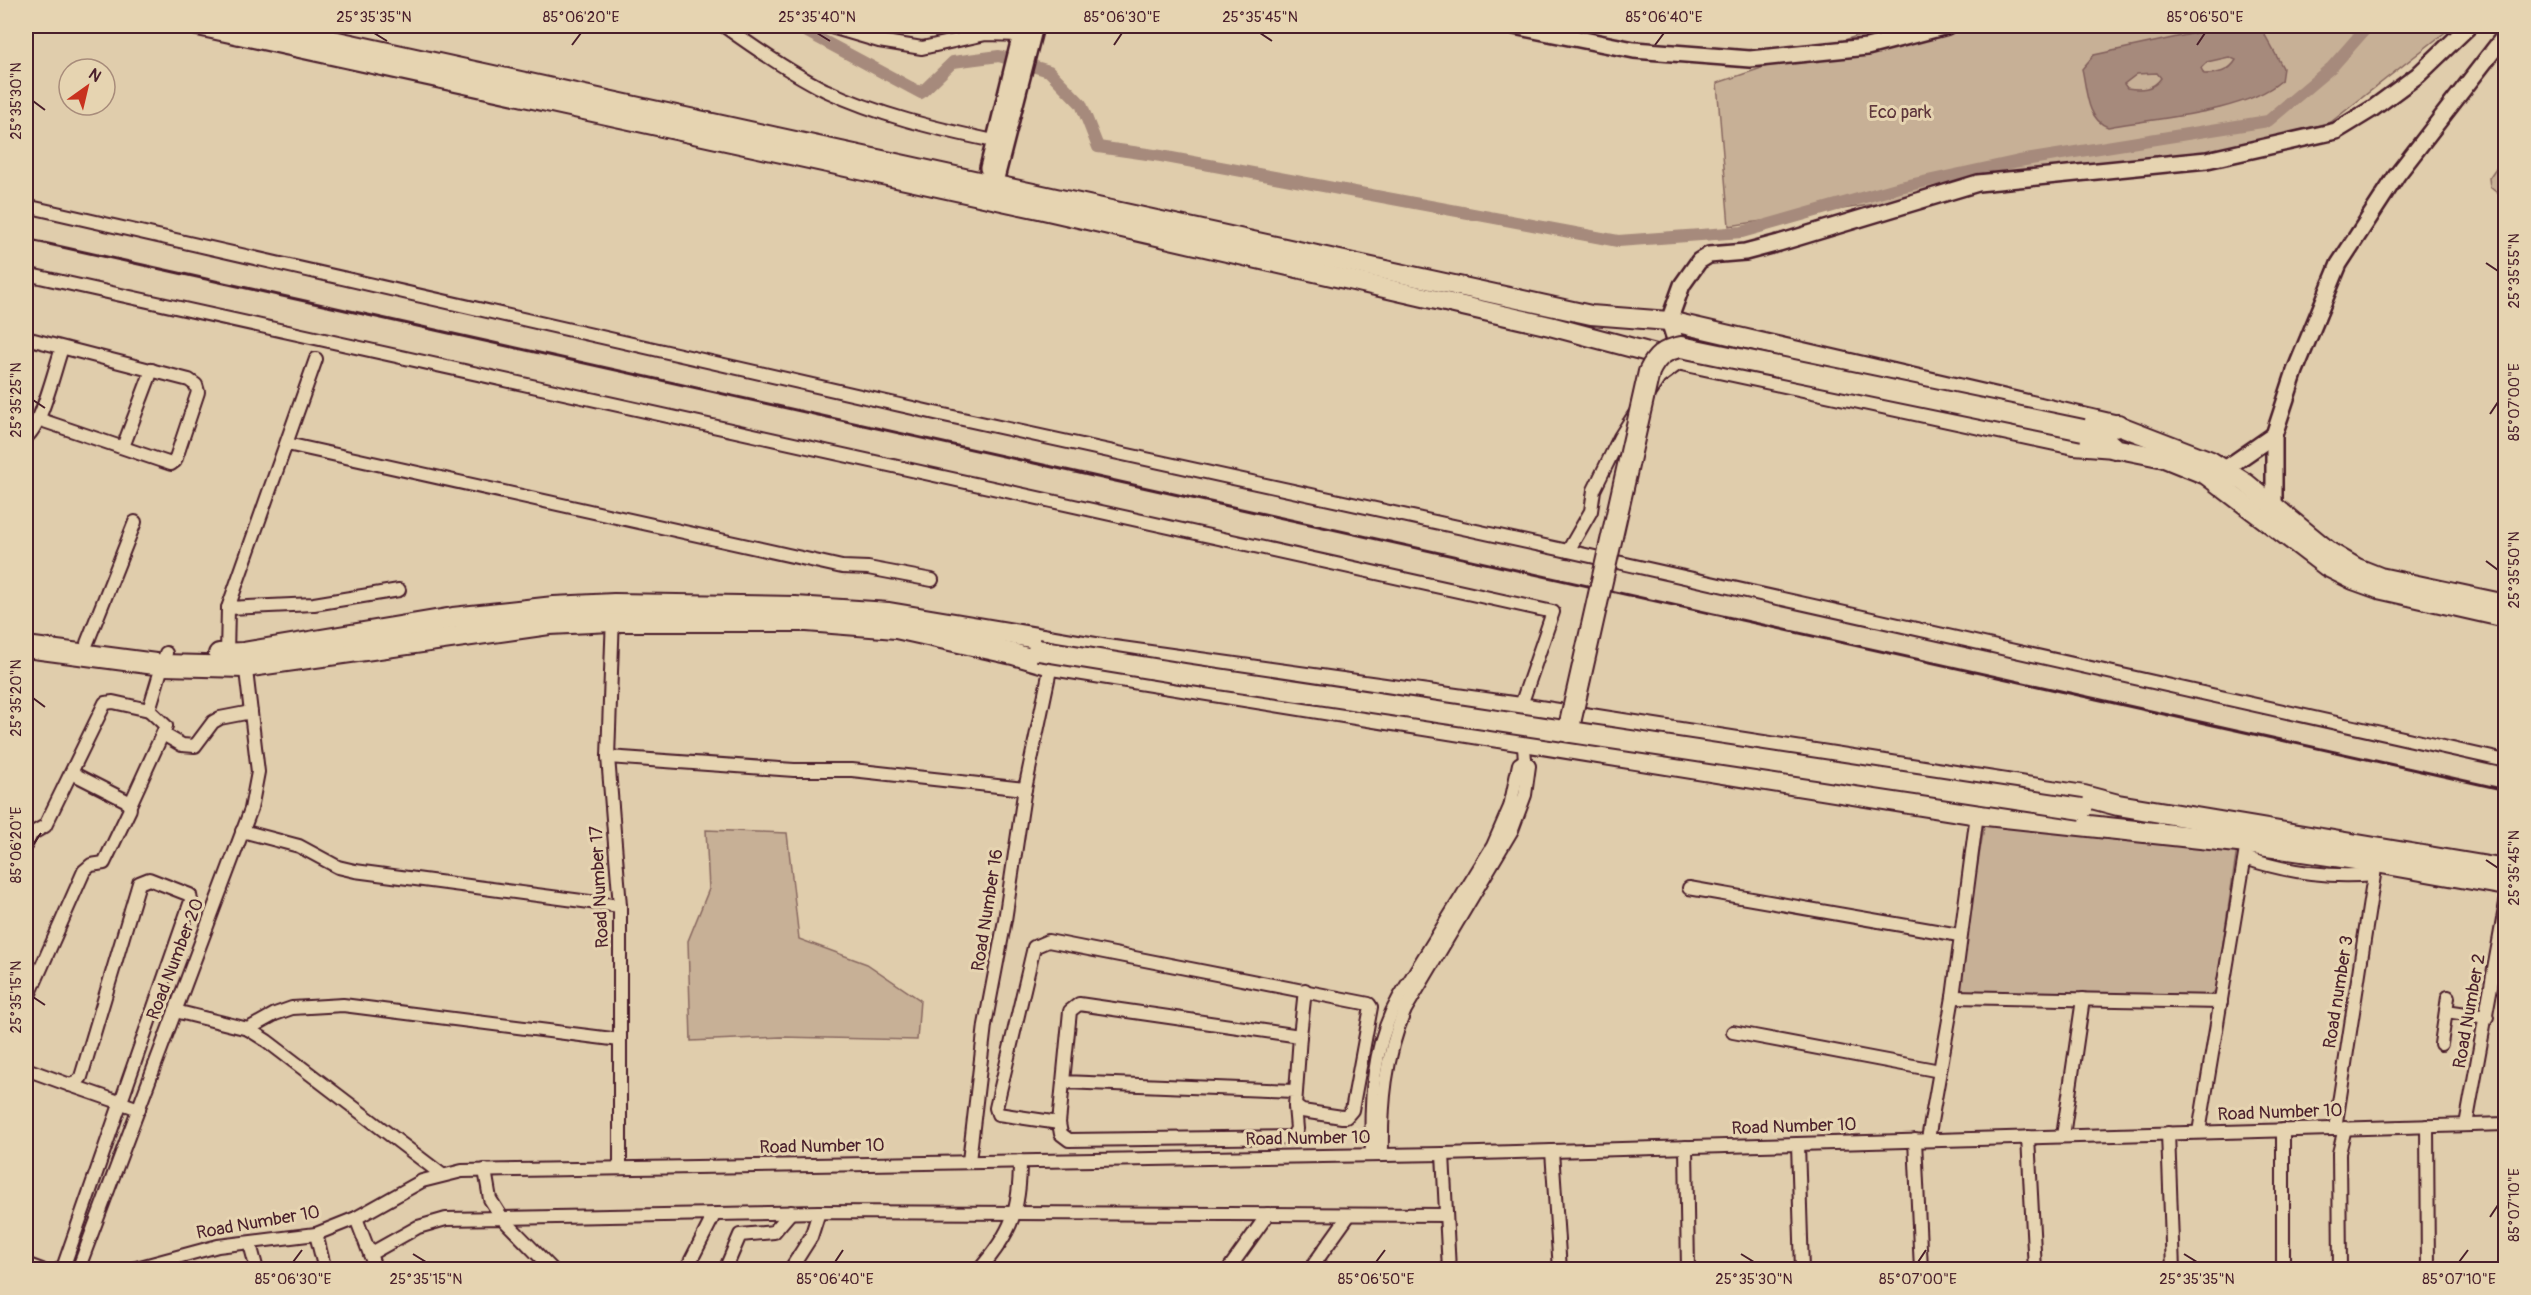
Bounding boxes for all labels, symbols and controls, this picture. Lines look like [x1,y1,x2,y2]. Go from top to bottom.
text: 25°35'35"N [336,8,412,27]
text: 85°06'20"E [543,8,620,27]
text: 25°35'40"N [778,8,856,27]
text: 85°06'30"E [1084,8,1161,27]
text: 25°35'45"N [1222,8,1298,27]
text: 85°06'40"E [1625,8,1703,27]
text: 85°06'50"E [2167,8,2243,27]
north arrow [57,57,117,117]
text: 25°35'30"N [7,62,26,140]
text: N [85,64,105,87]
park label: Eco park [1869,101,1932,124]
text: 25°35'55"N [2505,233,2524,309]
text: 25°35'25"N [7,362,26,438]
text: 85°07'00"E [2505,363,2524,441]
text: 25°35'50"N [2505,531,2524,609]
text: 25°35'20"N [7,659,26,737]
text: 85°06'20"E [7,806,26,883]
street label: Road Number 17 [585,825,614,949]
text: 25°35'45"N [2505,830,2524,906]
street label: Road Number 16 [966,847,1009,973]
street label: Road Number 20 [142,895,209,1023]
street label: Road number 3 [2318,934,2359,1050]
street label: Road Number 2 [2448,952,2491,1070]
text: 25°35'15"N [7,961,26,1033]
street label: Road Number 10 [2217,1099,2343,1126]
street label: Road Number 10 [1731,1113,1857,1140]
street label: Road Number 10 [1245,1126,1371,1151]
street label: Road Number 10 [759,1134,885,1159]
text: 85°07'10"E [2505,1168,2524,1242]
street label: Road Number 10 [194,1200,322,1245]
text: 85°06'30"E [255,1270,332,1289]
text: 25°35'15"N [390,1270,462,1289]
text: 85°06'40"E [796,1270,874,1289]
text: 85°06'50"E [1338,1270,1414,1289]
text: 25°35'30"N [1715,1270,1793,1289]
text: 85°07'00"E [1879,1270,1957,1289]
text: 25°35'35"N [2159,1270,2235,1289]
text: 85°07'10"E [2422,1270,2496,1289]

